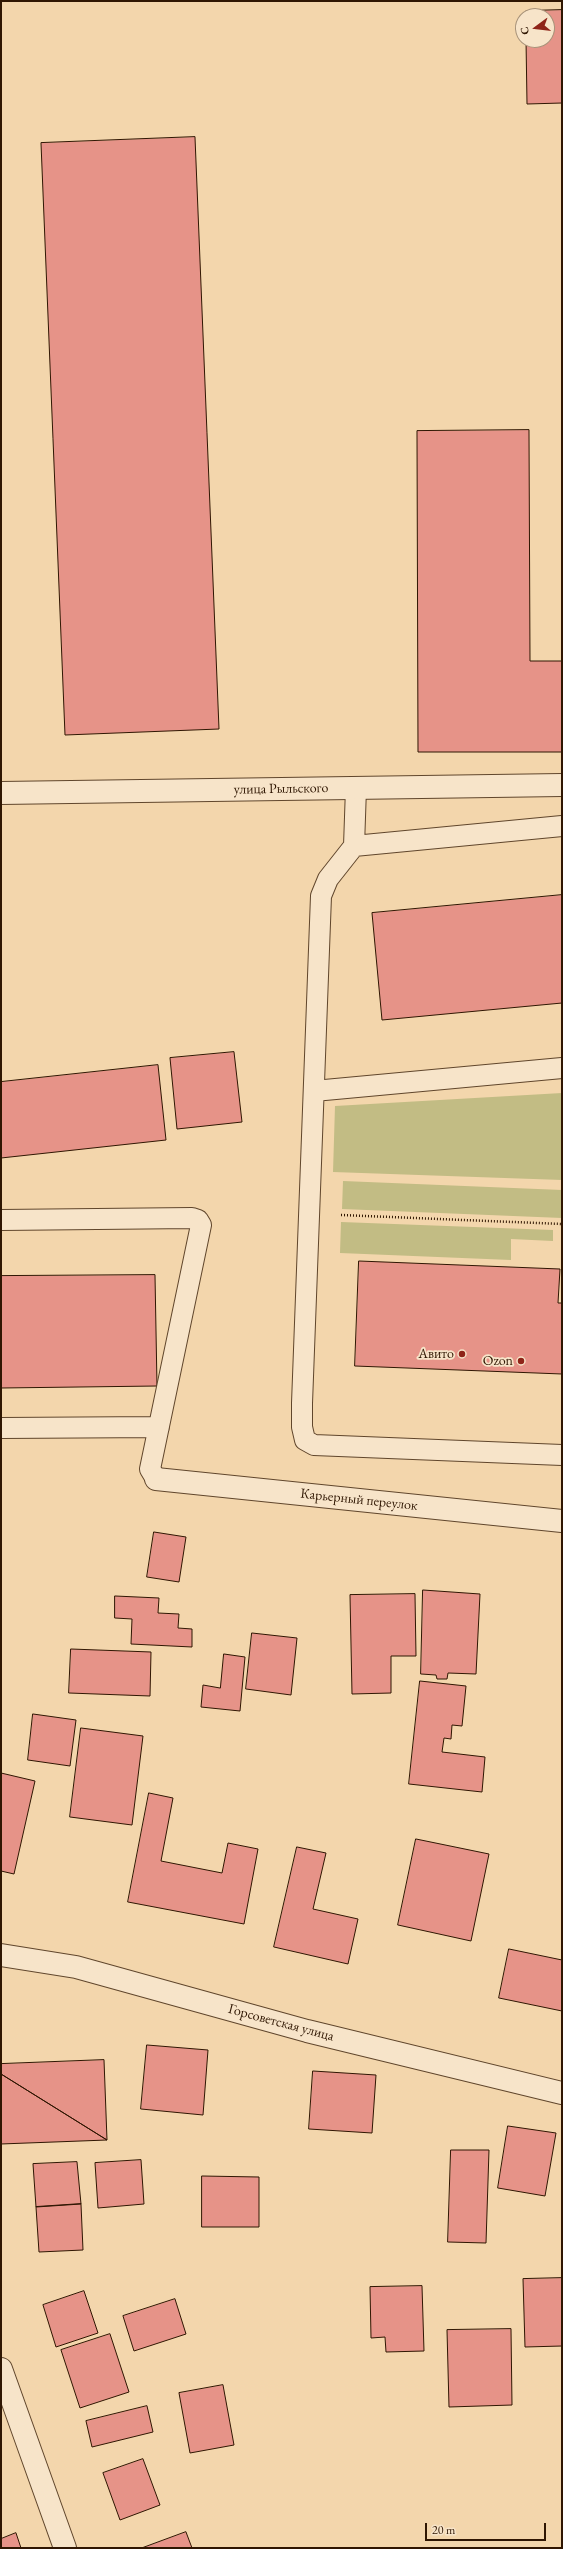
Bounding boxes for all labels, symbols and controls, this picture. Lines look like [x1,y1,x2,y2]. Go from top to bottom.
north arrow [515,8,555,48]
text: С [517,25,532,36]
street label: улица Рыльского [233,780,329,798]
place label: Авито [418,1346,454,1362]
marker: Авито [457,1349,467,1359]
place label: Ozon [483,1353,513,1369]
marker: Ozon [516,1356,526,1366]
street label: Карьерный переулок [299,1485,419,1515]
street label: Горсоветская улица [226,2001,336,2045]
scale bar [427,2515,548,2541]
text: 20 m [432,2522,455,2538]

